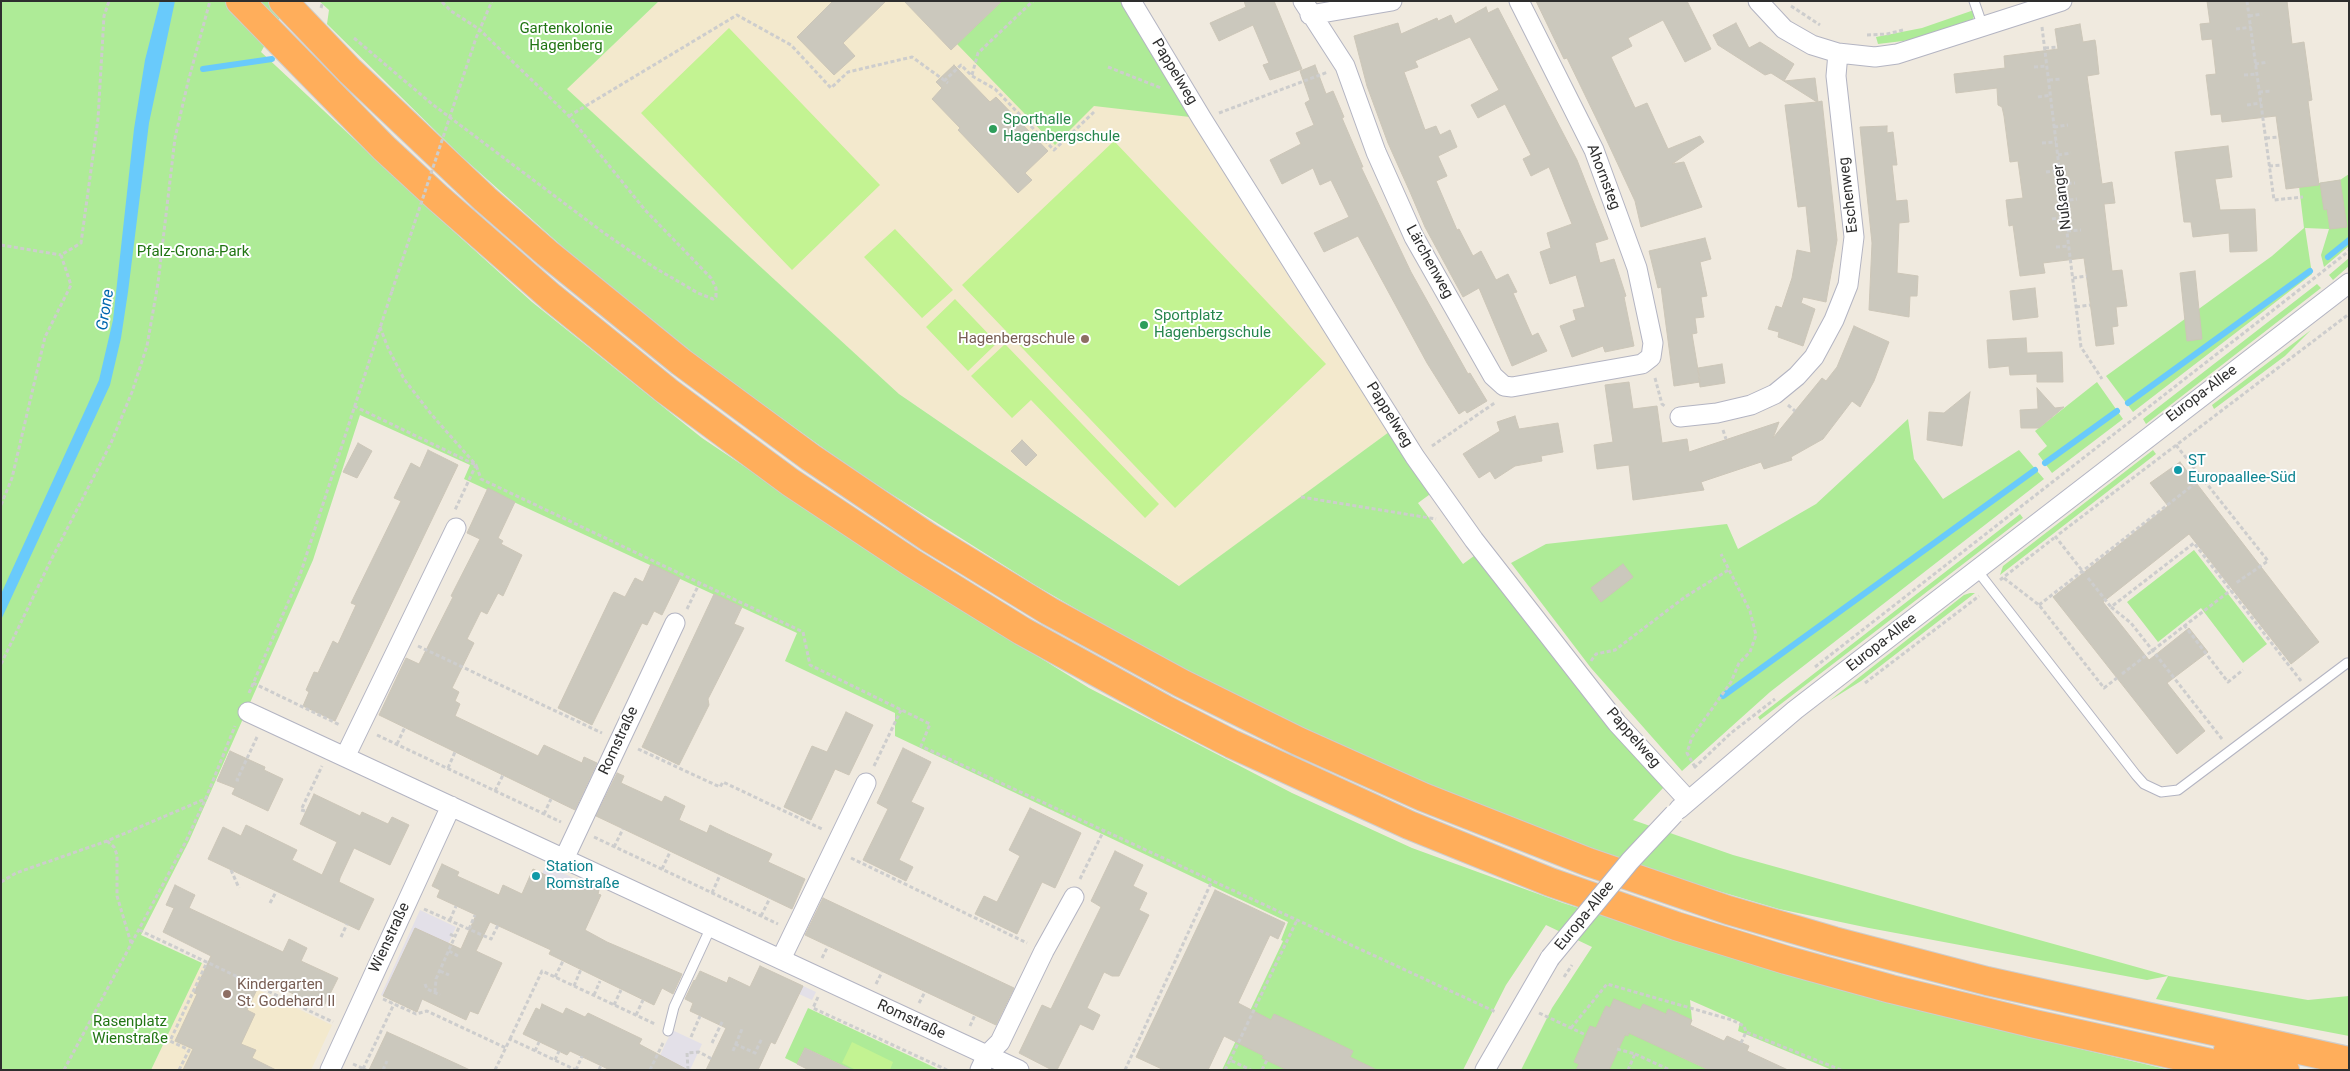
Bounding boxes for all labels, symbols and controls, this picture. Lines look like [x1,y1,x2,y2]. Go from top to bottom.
park label: Gartenkolonie Hagenberg [519,20,613,55]
street label: Pappelweg [1147,36,1201,108]
place label: Sporthalle Hagenbergschule [1003,111,1120,146]
marker: Sporthalle Hagenbergschule [987,123,999,135]
street label: Ahornsteg [1582,142,1624,212]
street label: Eschenweg [1835,156,1863,234]
street label: Nußanger [2050,163,2076,231]
street label: Lärchenweg [1401,222,1457,302]
park label: Pfalz-Grona-Park [137,243,249,261]
water label: Grone [93,288,119,332]
place label: Sportplatz Hagenbergschule [1154,307,1271,342]
marker: Sportplatz Hagenbergschule [1138,319,1150,331]
place label: Hagenbergschule [958,330,1075,348]
marker: Hagenbergschule [1079,333,1091,345]
street label: Europa-Allee [2163,362,2241,426]
street label: Pappelweg [1362,379,1416,451]
place label: ST Europaallee-Süd [2188,452,2296,487]
marker: ST Europaallee-Süd [2172,464,2184,476]
street label: Europa-Allee [1843,610,1921,676]
street label: Romstraße [595,704,643,778]
street label: Pappelweg [1602,704,1664,772]
place label: Station Romstraße [546,858,619,893]
marker: Station Romstraße [530,870,542,882]
street label: Europa-Allee [1552,878,1618,954]
street label: Wienstraße [366,900,414,976]
place label: Kindergarten St. Godehard II [237,976,335,1011]
marker: Kindergarten St. Godehard II [221,988,233,1000]
street label: Romstraße [874,996,948,1044]
park label: Rasenplatz Wienstraße [92,1013,168,1048]

